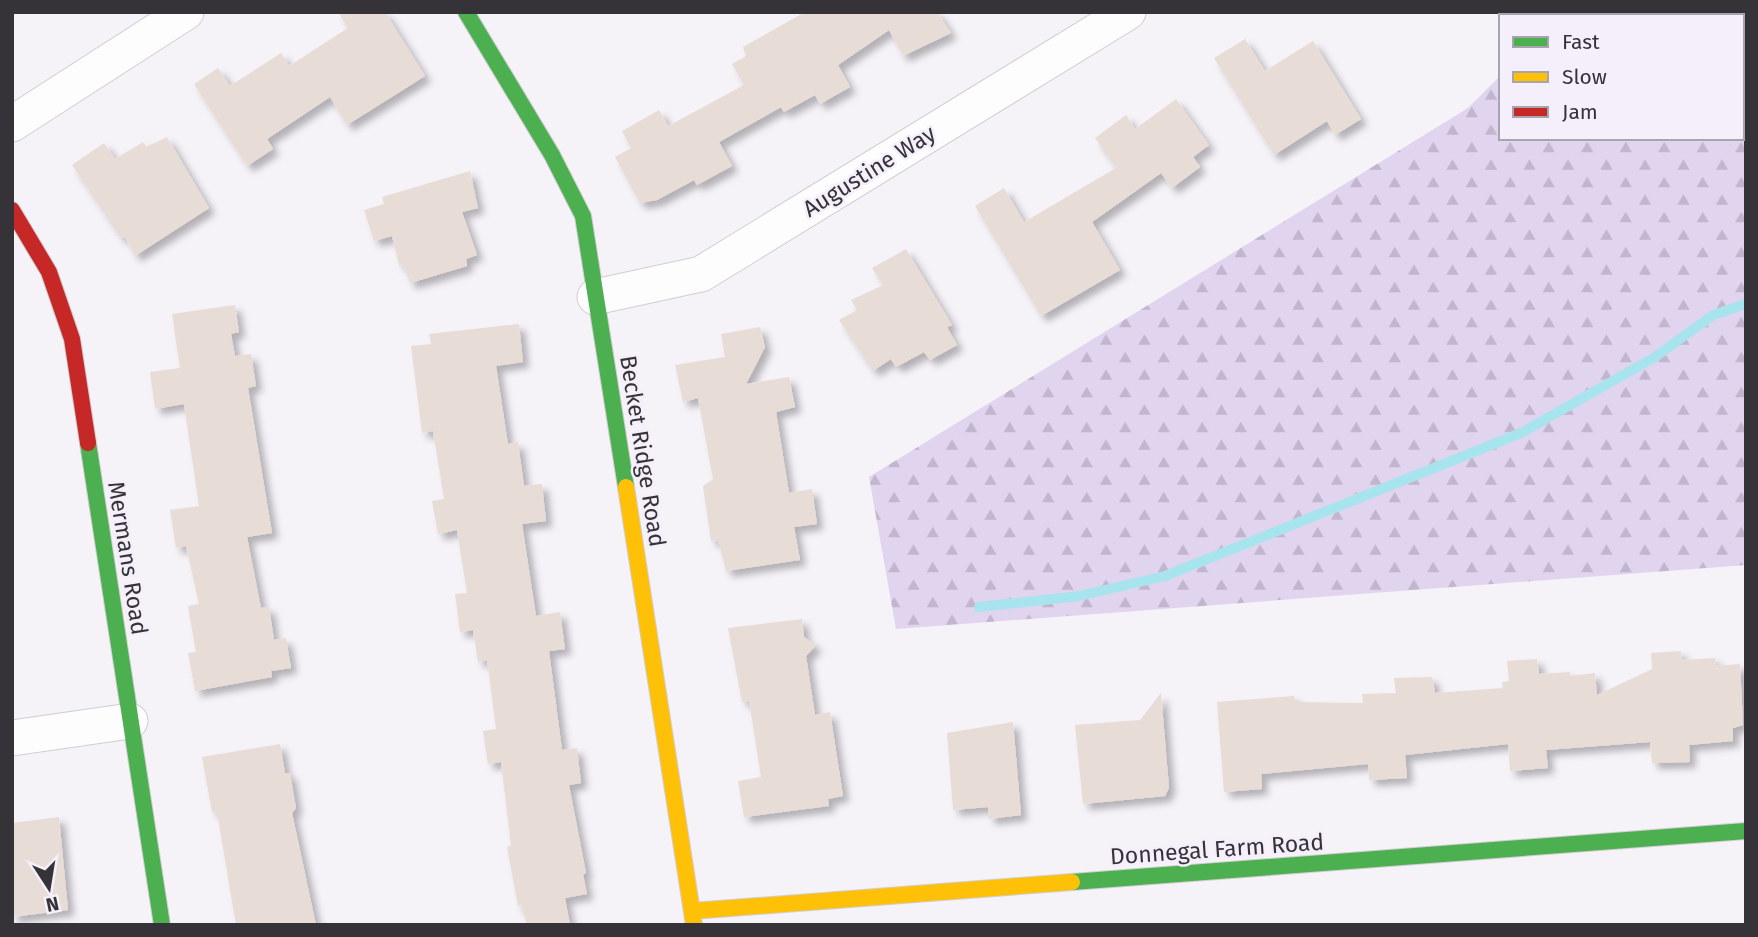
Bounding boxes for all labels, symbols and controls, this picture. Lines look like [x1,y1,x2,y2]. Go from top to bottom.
legend [1499,14,1744,140]
text: Fast [1562,29,1600,55]
text: Slow [1562,64,1607,90]
text: Jam [1562,99,1598,125]
street label: Augustine Way [798,119,941,223]
street label: Becket Ridge Road [614,353,672,549]
street label: Mermans Road [102,479,154,637]
street label: Donnegal Farm Road [1109,828,1325,870]
north arrow [14,853,84,923]
text: N [44,892,61,917]

